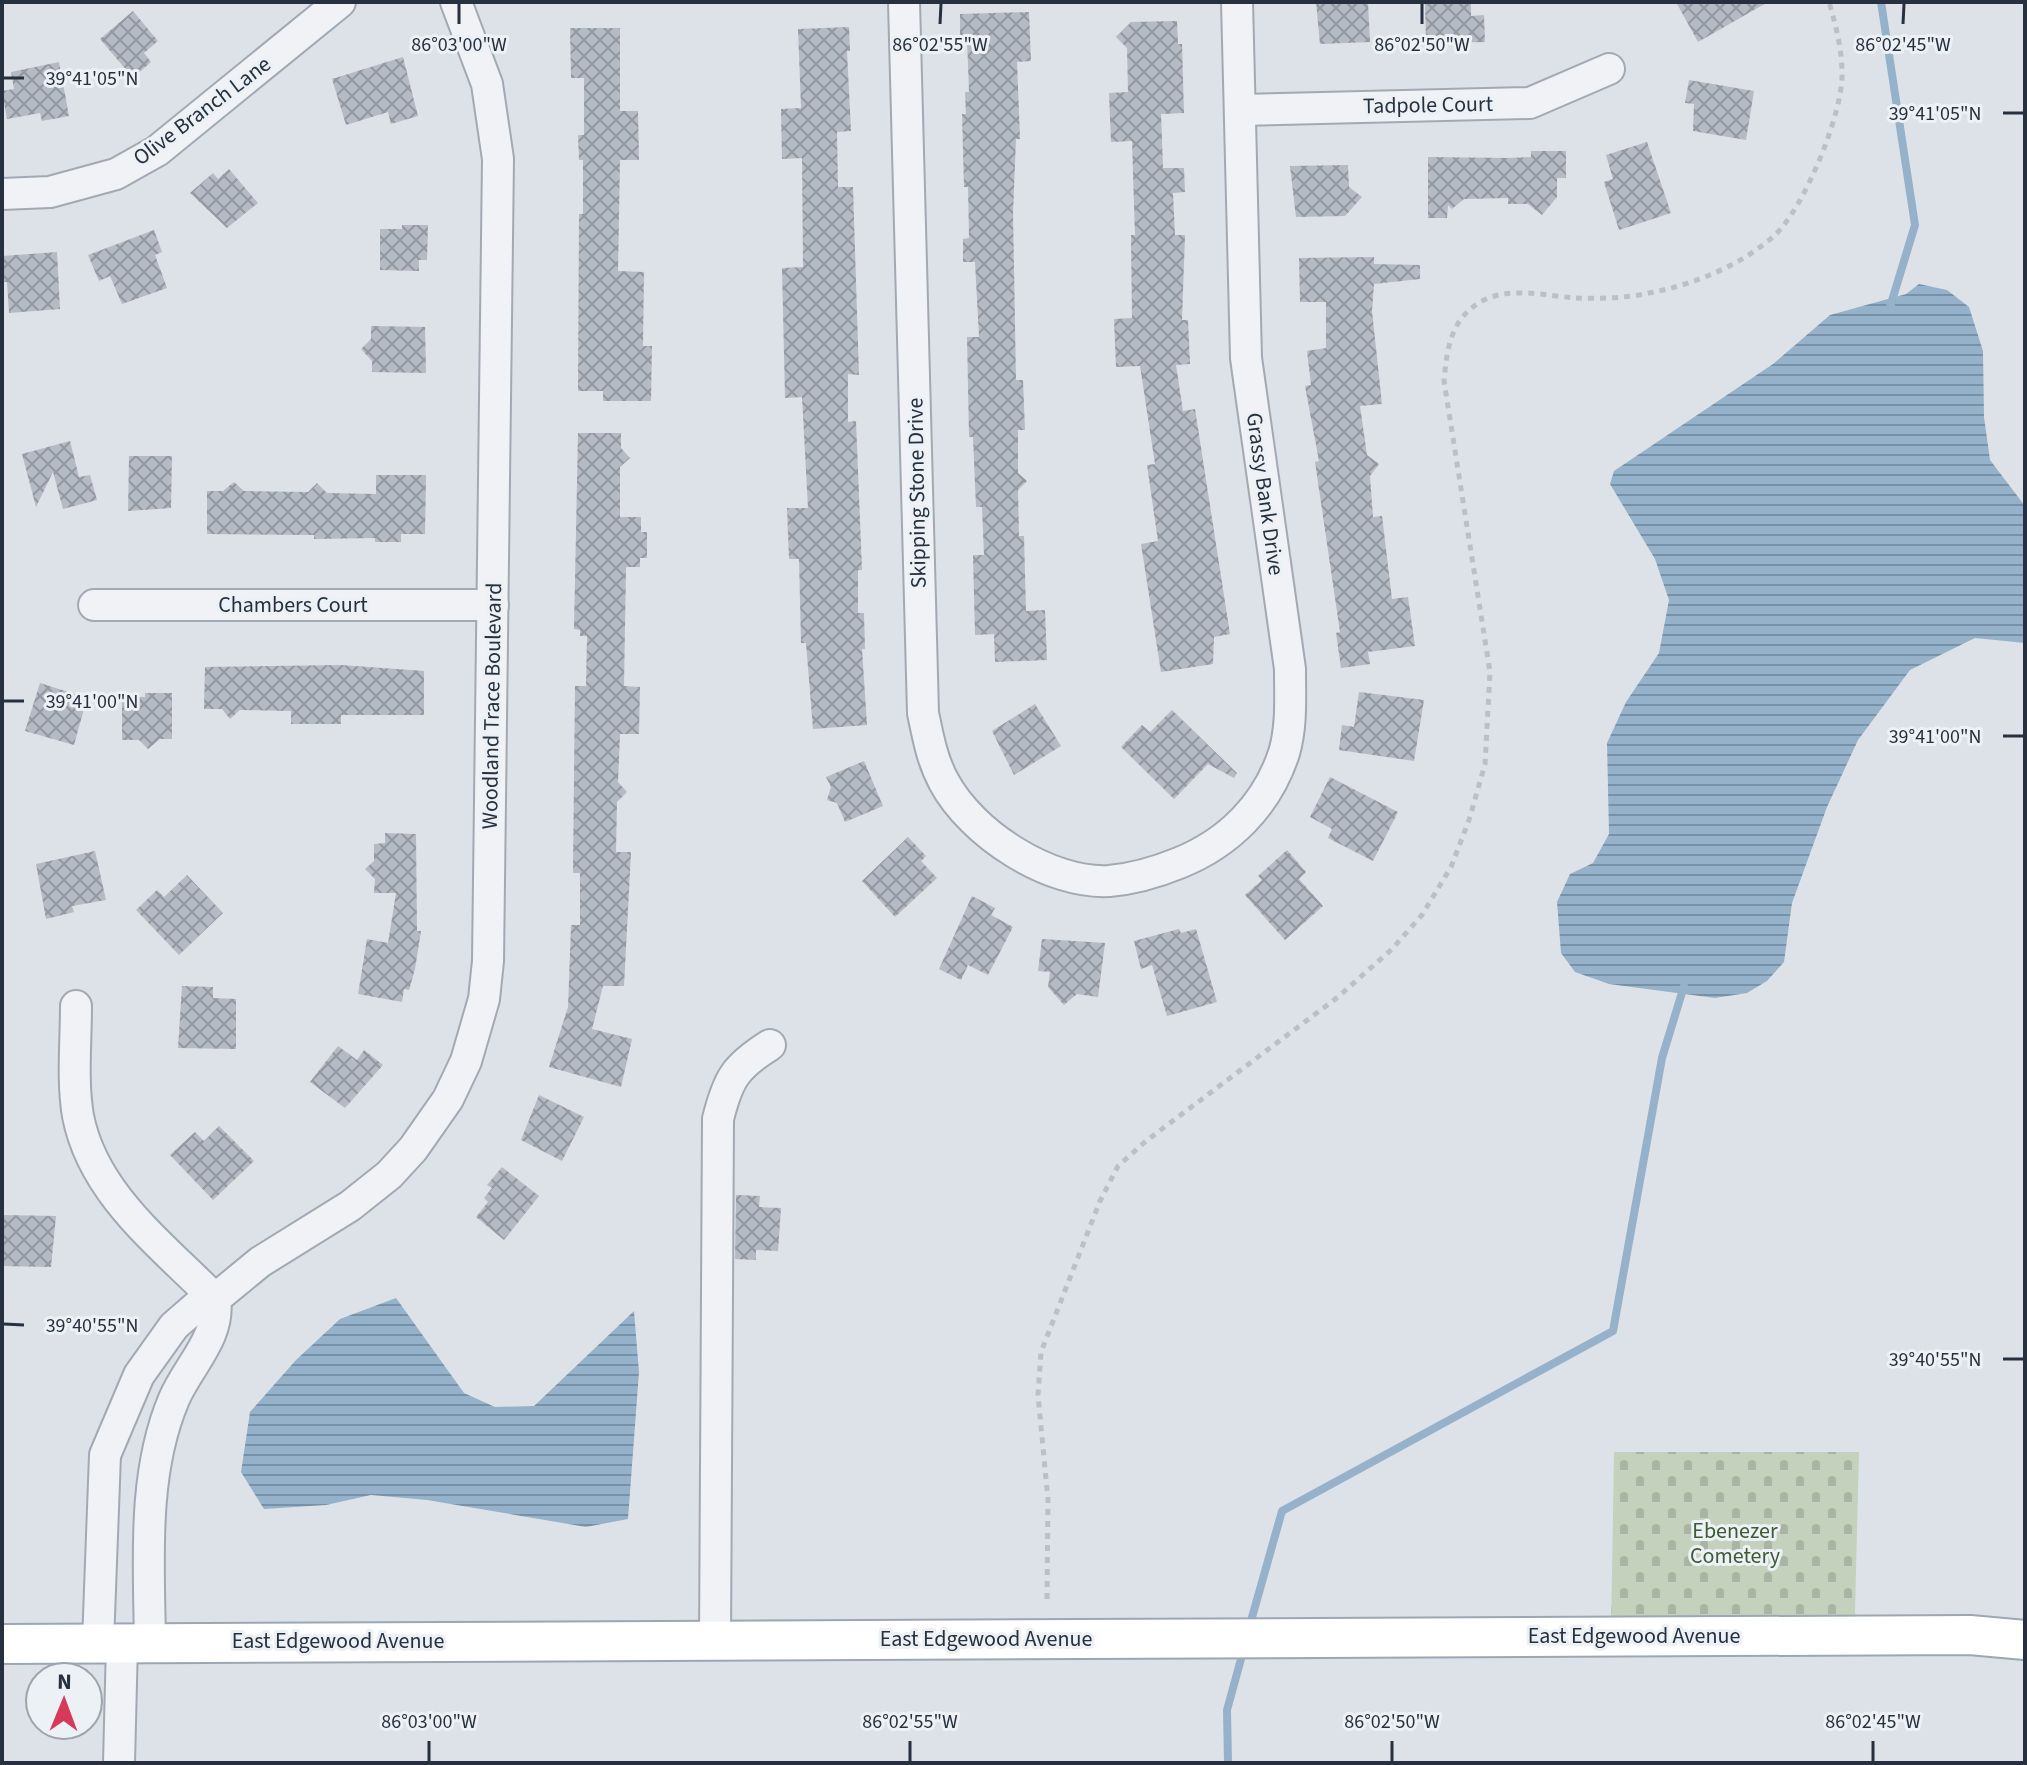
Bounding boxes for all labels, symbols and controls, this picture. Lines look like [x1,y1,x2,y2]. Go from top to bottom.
text: 86°03'00"W [411,31,507,59]
text: 86°02'55"W [892,31,988,59]
text: 86°02'50"W [1374,31,1470,59]
text: 86°02'45"W [1855,31,1951,59]
street label: Olive Branch Lane [126,48,278,174]
text: 39°41'05"N [46,65,138,93]
street label: Tadpole Court [1363,88,1494,122]
text: 39°41'05"N [1889,100,1981,128]
street label: Skipping Stone Drive [899,397,935,589]
street label: Grassy Bank Drive [1238,411,1292,577]
street label: Woodland Trace Boulevard [474,582,510,830]
street label: Chambers Court [218,589,368,621]
text: 39°41'00"N [46,688,138,716]
text: 39°41'00"N [1889,723,1981,751]
text: 39°40'55"N [46,1312,138,1340]
text: 39°40'55"N [1889,1346,1981,1374]
park label: Ebenezer Cometery [1690,1515,1781,1572]
street label: East Edgewood Avenue [1528,1620,1740,1652]
street label: East Edgewood Avenue [880,1623,1092,1655]
street label: East Edgewood Avenue [232,1625,444,1657]
north arrow [24,1661,104,1741]
text: N [57,1666,72,1698]
text: 86°03'00"W [381,1708,477,1736]
text: 86°02'55"W [862,1708,958,1736]
text: 86°02'50"W [1344,1708,1440,1736]
text: 86°02'45"W [1825,1708,1921,1736]

